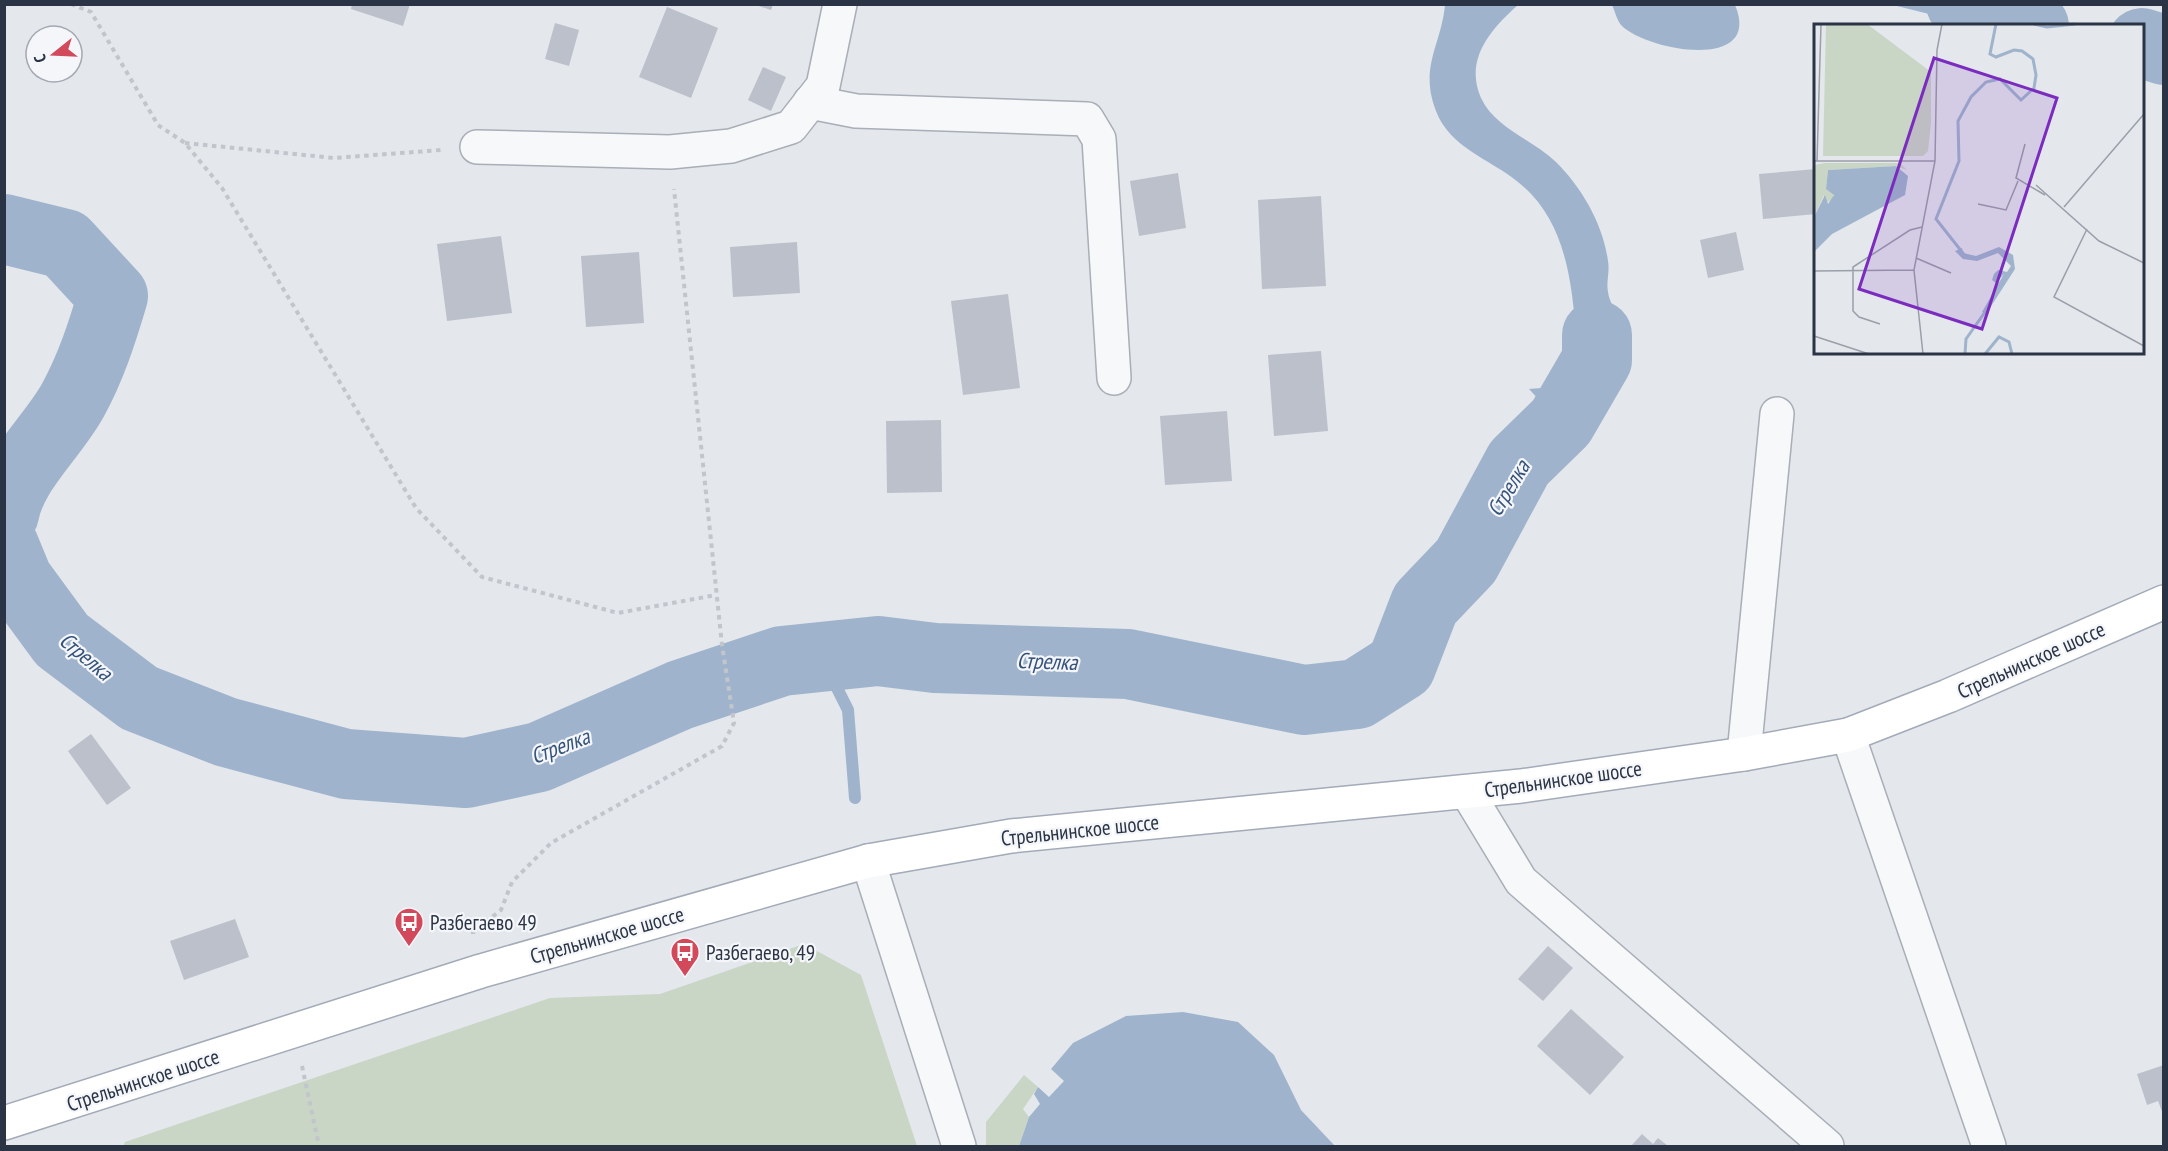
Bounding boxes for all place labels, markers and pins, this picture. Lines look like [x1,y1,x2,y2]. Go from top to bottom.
bus stop icon: Разбегаево 49 [393,906,425,948]
place label: Разбегаево 49 [430,909,537,936]
bus stop icon: Разбегаево, 49 [669,936,701,978]
place label: Разбегаево, 49 [706,939,815,966]

